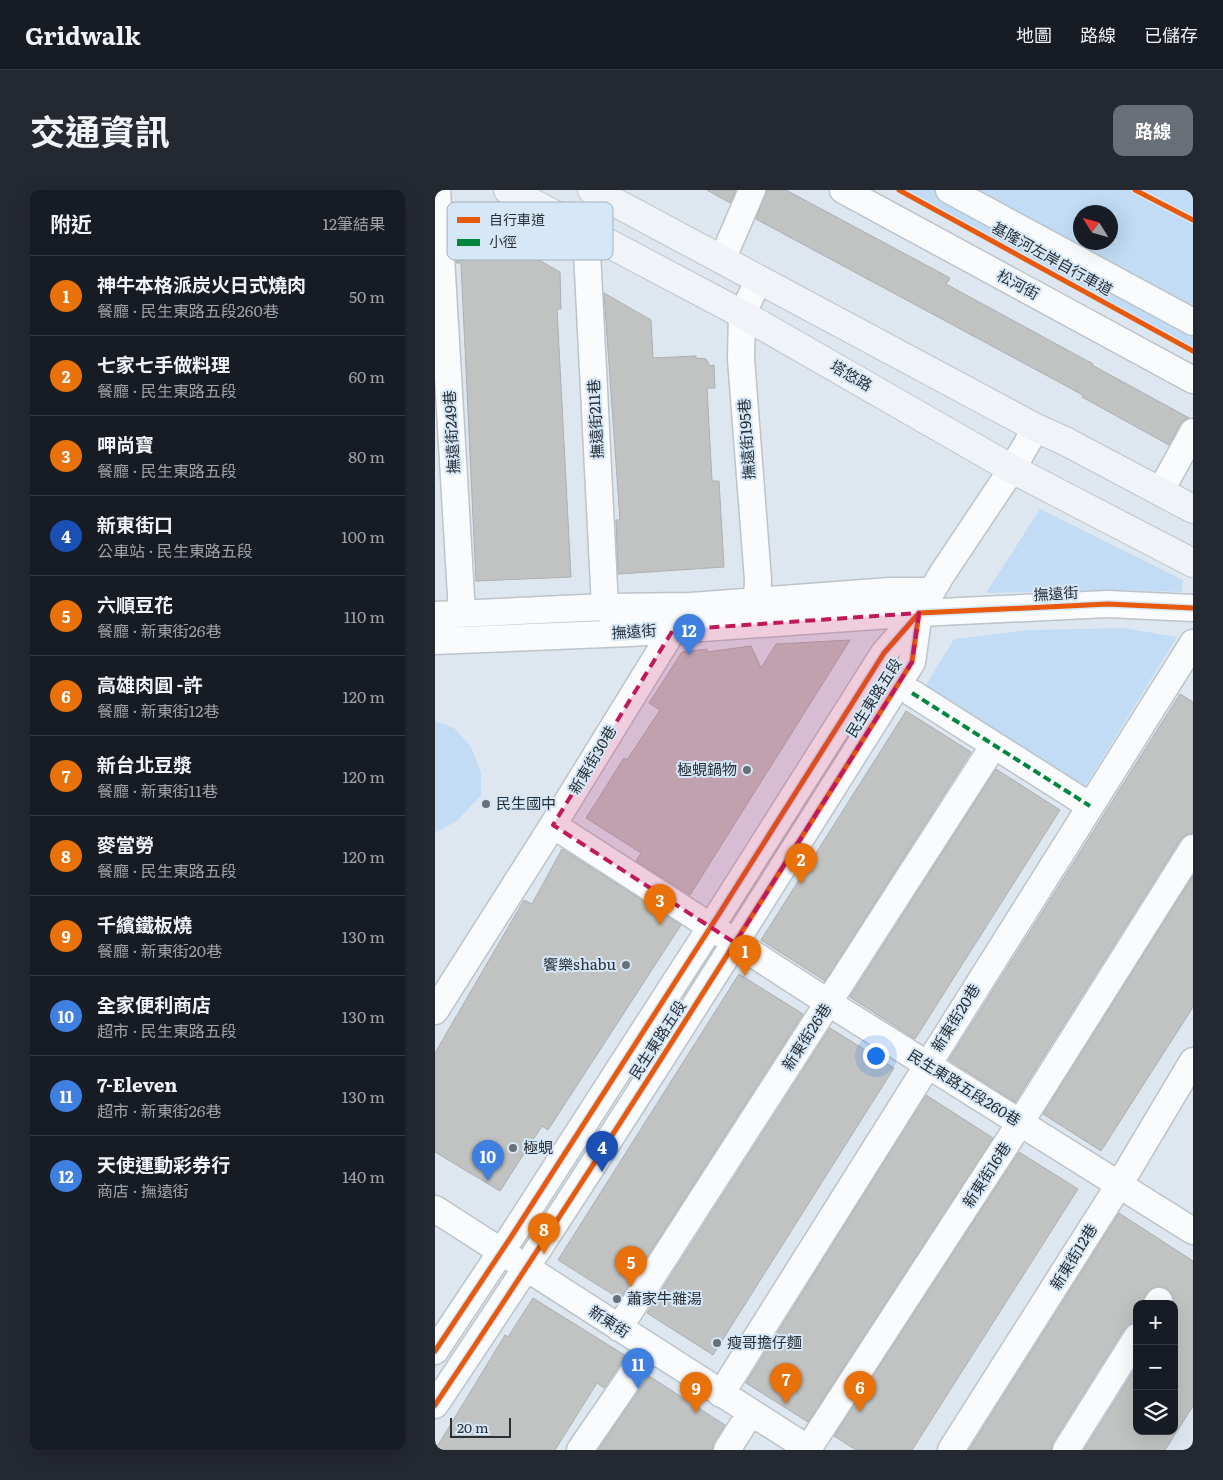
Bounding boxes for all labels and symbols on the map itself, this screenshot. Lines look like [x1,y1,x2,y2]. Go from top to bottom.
legend [447,202,613,260]
north arrow [1073,205,1118,250]
text: 自行車道 [489,209,545,229]
street label: 基隆河左岸自行車道 [988,215,1117,300]
text: 小徑 [489,231,517,251]
street label: 松河街 [993,263,1044,304]
street label: 塔悠路 [827,353,877,396]
street label: 撫遠街211巷 [581,379,608,460]
street label: 撫遠街249巷 [437,390,464,474]
street label: 撫遠街195巷 [731,398,760,481]
street label: 撫遠街 [1033,580,1079,605]
pin: 12 [673,614,705,655]
street label: 撫遠街 [611,617,657,644]
street label: 民生東路五段 [839,653,906,741]
street label: 新東街30巷 [562,720,621,798]
place label: 極蜆鍋物 [677,757,737,780]
marker: 極蜆鍋物 [741,764,753,776]
place label: 民生國中 [496,791,556,814]
marker: 民生國中 [480,798,492,810]
pin: 2 [785,843,817,884]
pin: 3 [644,884,676,925]
pin: 1 [729,935,761,976]
place label: 饗樂shabu [543,952,616,975]
marker: 饗樂shabu [620,959,632,971]
street label: 新東街20巷 [925,979,985,1056]
street label: 民生東路五段 [623,995,691,1083]
street label: 新東街26巷 [775,998,836,1074]
your location [863,1043,889,1069]
street label: 民生東路五段260巷 [904,1043,1026,1131]
pin: 4 [586,1131,618,1172]
place label: 極蜆 [523,1135,553,1158]
street label: 新東街16巷 [956,1137,1016,1212]
pin: 10 [472,1140,504,1181]
marker: 極蜆 [507,1142,519,1154]
pin: 8 [528,1213,560,1254]
street label: 新東街12巷 [1043,1219,1102,1294]
pin: 5 [615,1246,647,1287]
place label: 蕭家牛雜湯 [627,1286,702,1309]
marker: 蕭家牛雜湯 [611,1293,623,1305]
street label: 新東街 [585,1299,635,1343]
place label: 瘦哥擔仔麵 [727,1330,802,1353]
marker: 瘦哥擔仔麵 [711,1337,723,1349]
pin: 11 [622,1348,654,1389]
pin: 7 [770,1363,802,1404]
pin: 6 [844,1371,876,1412]
pin: 9 [680,1372,712,1413]
scale bar [450,1415,511,1438]

